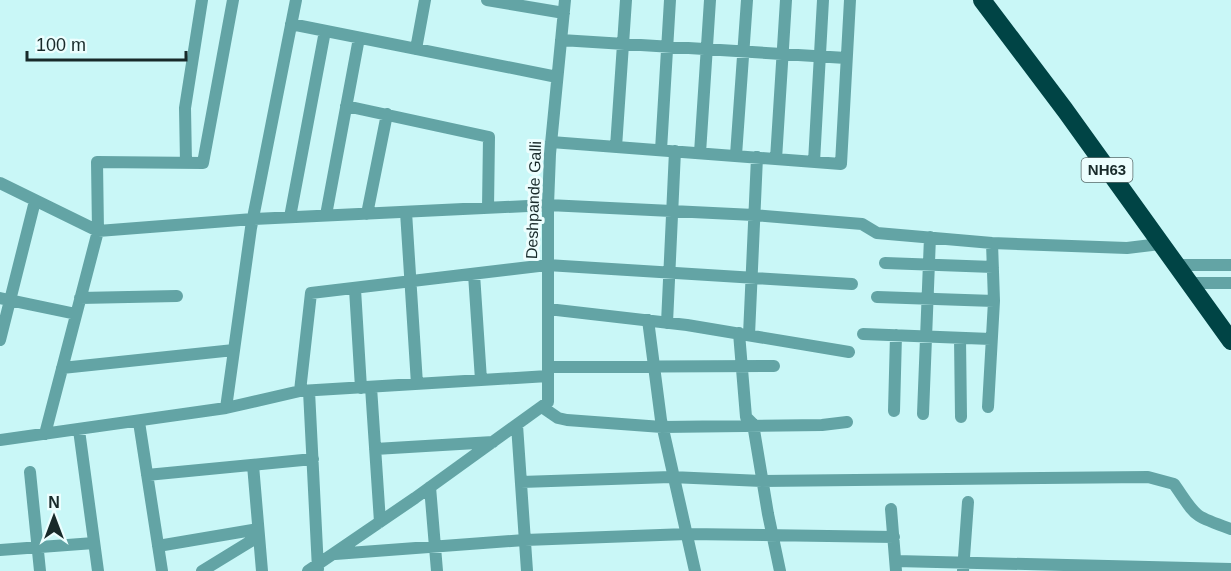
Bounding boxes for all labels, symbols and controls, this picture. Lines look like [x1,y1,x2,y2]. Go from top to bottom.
scale bar [27,24,186,62]
text: 100 m [36,35,86,55]
street label: Deshpande Galli [523,141,544,259]
road number: NH63 [1082,158,1132,182]
north arrow [24,487,84,547]
text: N [48,494,60,511]

